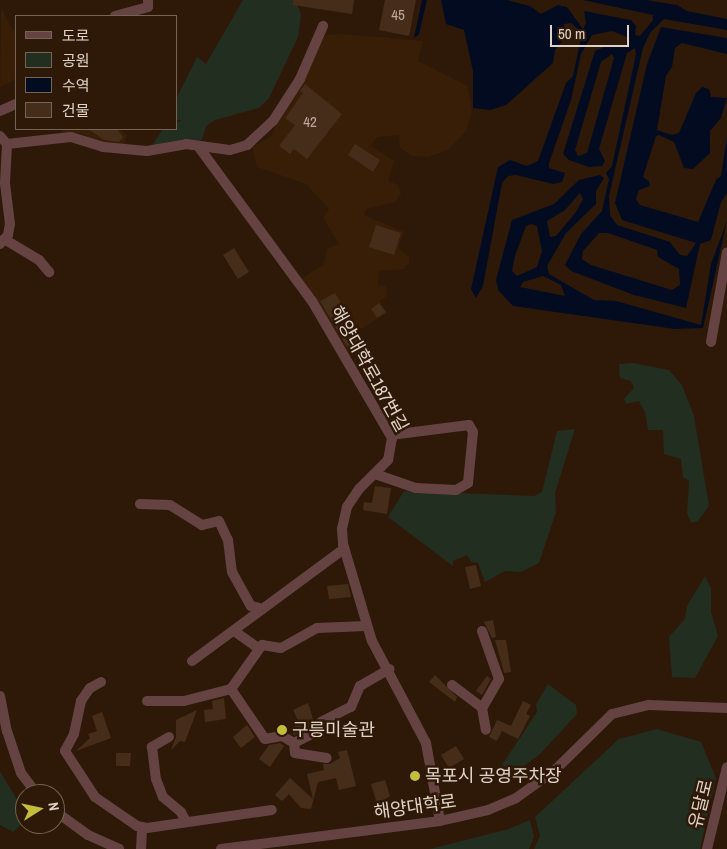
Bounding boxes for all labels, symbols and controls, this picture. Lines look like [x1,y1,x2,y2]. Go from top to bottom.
house number: 45 [391,6,405,24]
legend [15,15,178,130]
scale bar [552,15,631,47]
text: 50 m [558,23,585,44]
text: 도로 [62,25,90,46]
text: 공원 [62,50,90,71]
text: 수역 [62,75,90,96]
text: 건물 [62,100,90,121]
house number: 42 [303,113,317,131]
street label: 해양대학로187번길 [325,302,413,436]
place label: 구릉미술관 [292,719,375,741]
marker: 구릉미술관 [276,724,288,736]
place label: 목포시 공영주차장 [425,765,562,787]
marker: 목포시 공영주차장 [409,770,421,782]
street label: 유달로 [685,777,717,831]
north arrow [15,784,65,834]
street label: 해양대학로 [372,791,458,823]
text: N [44,801,63,812]

